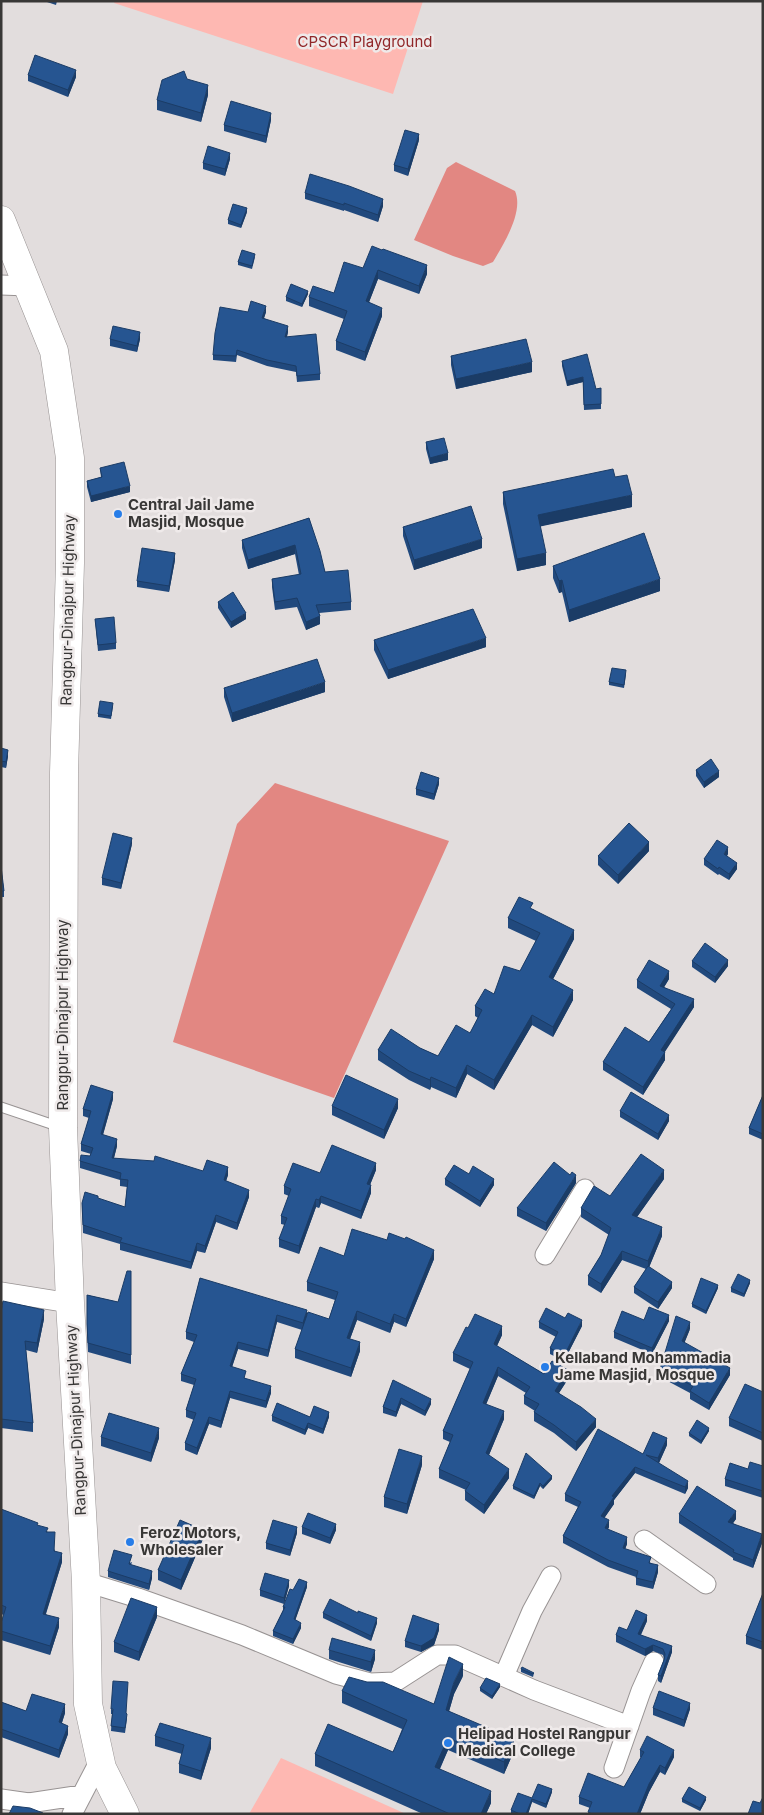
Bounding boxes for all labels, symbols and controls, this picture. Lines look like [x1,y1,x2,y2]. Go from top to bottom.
park label: CPSCR Playground [297,32,433,51]
place label: Central Jail Jame Masjid, Mosque [128,495,254,531]
marker: Central Jail Jame Masjid, Mosque [112,508,124,520]
street label: Rangpur-Dinajpur Highway [56,514,79,706]
street label: Rangpur-Dinajpur Highway [53,919,72,1111]
street label: Rangpur-Dinajpur Highway [61,1324,90,1516]
place label: Kellaband Mohammadia Jame Masjid, Mosque [555,1348,731,1384]
marker: Kellaband Mohammadia Jame Masjid, Mosque [539,1361,551,1373]
place label: Feroz Motors, Wholesaler [140,1523,241,1559]
marker: Feroz Motors, Wholesaler [124,1536,136,1548]
place label: Helipad Hostel Rangpur Medical College [458,1724,631,1760]
marker: Helipad Hostel Rangpur Medical College [442,1737,454,1749]

